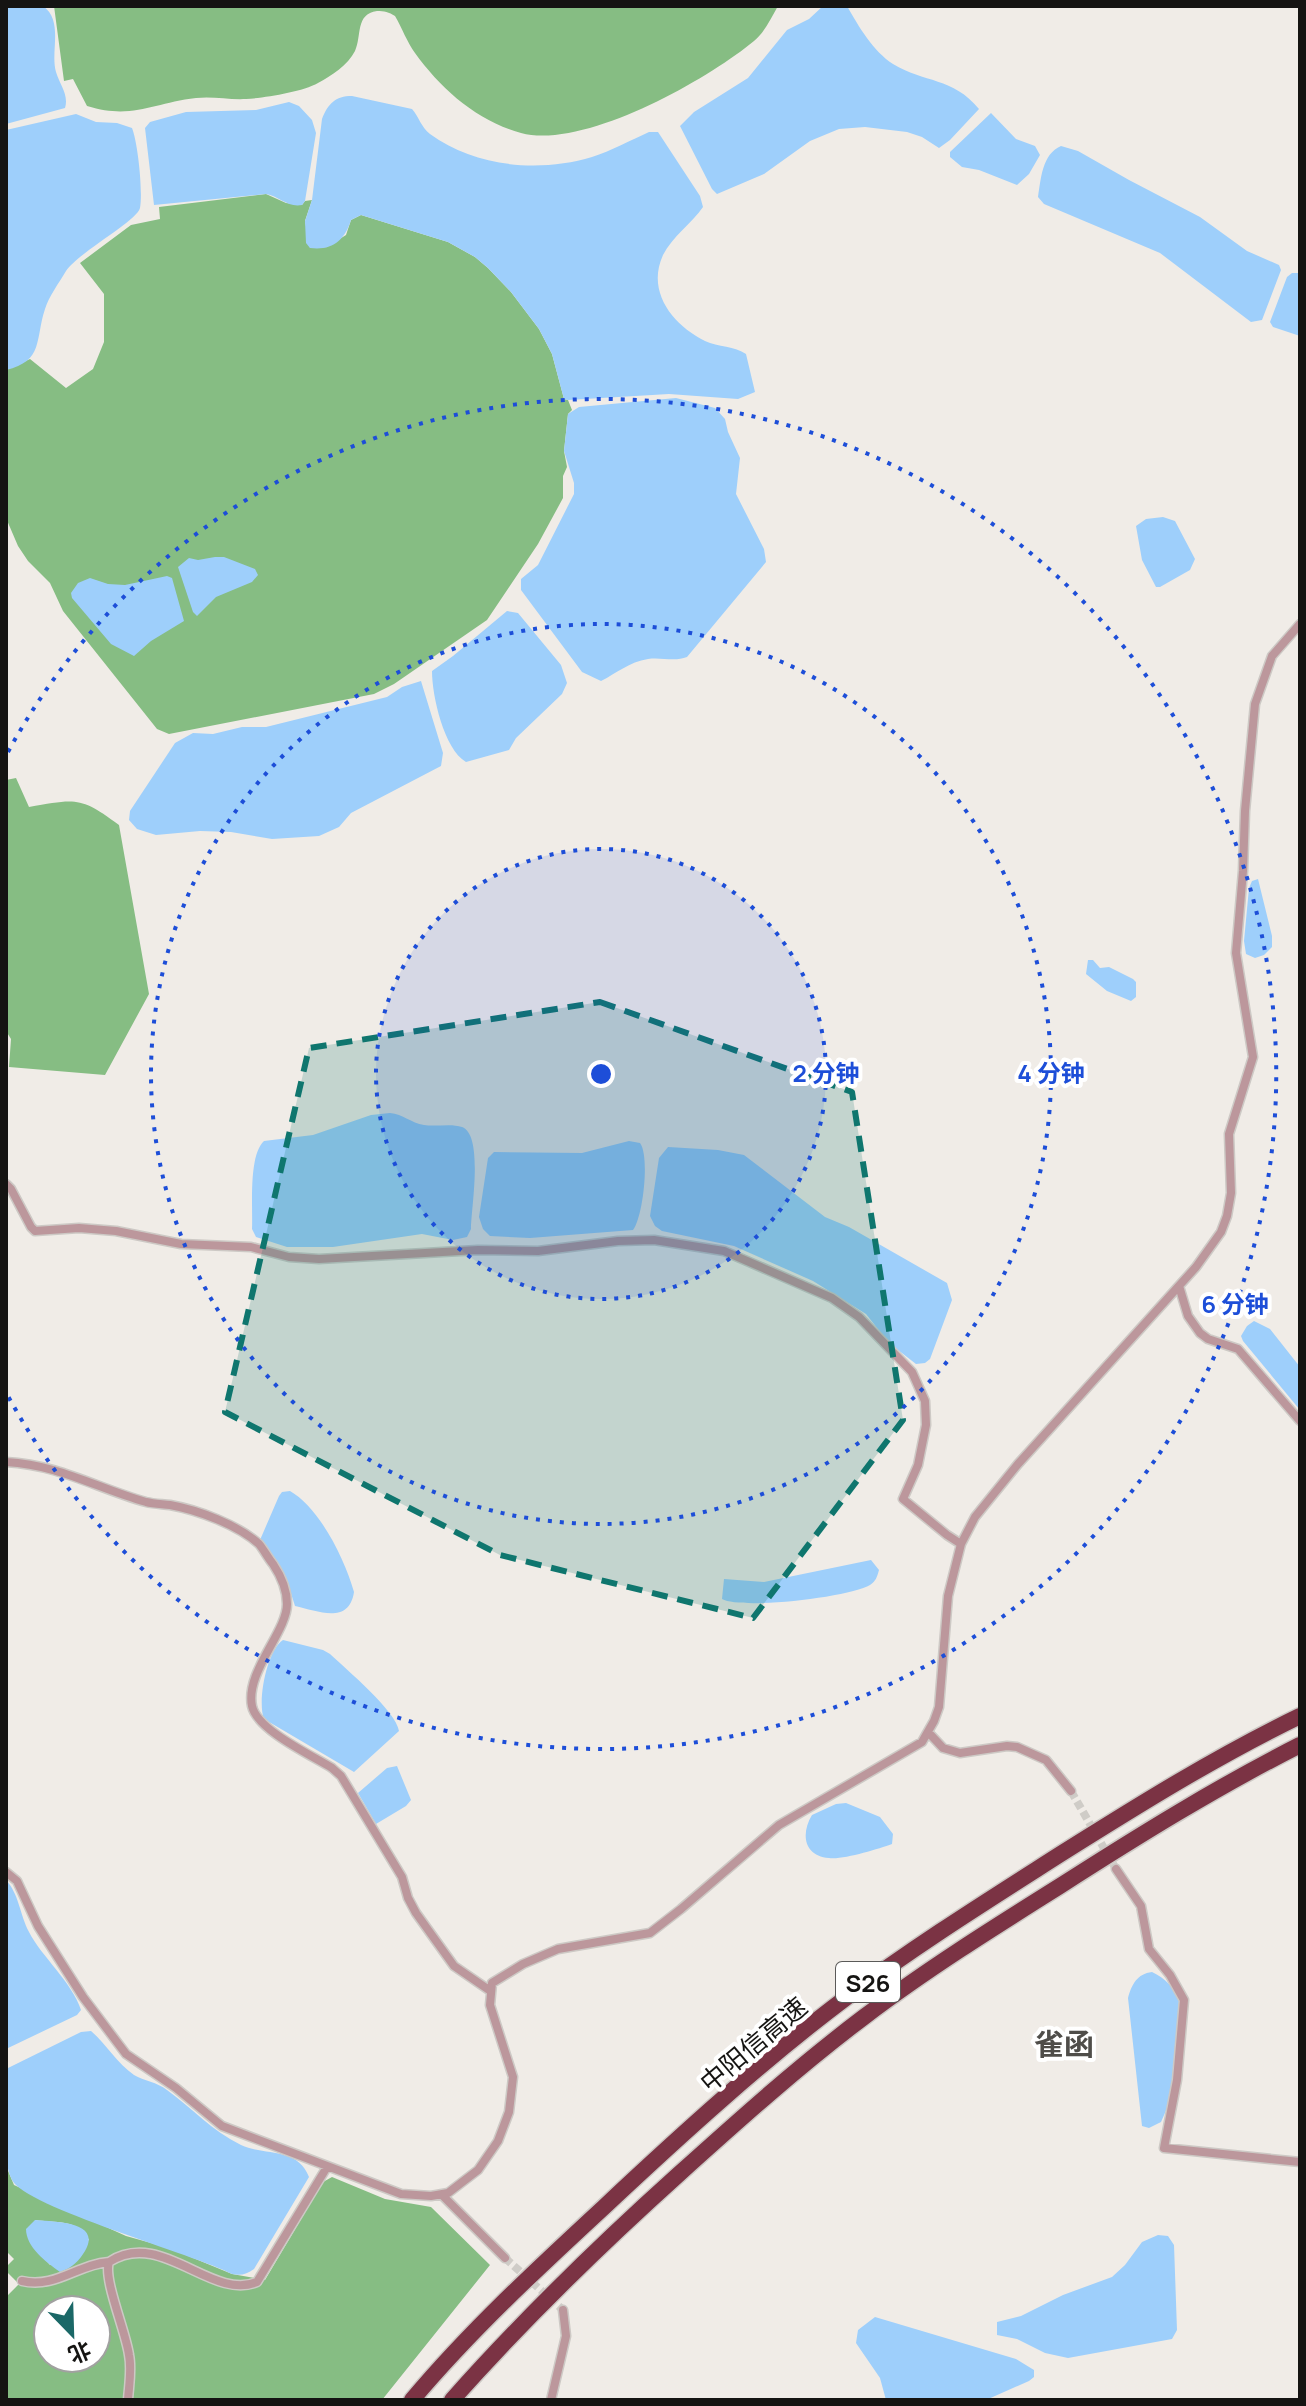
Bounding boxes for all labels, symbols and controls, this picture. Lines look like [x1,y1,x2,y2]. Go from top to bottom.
text: 2 分钟 [792,1056,860,1089]
text: 4 分钟 [1017,1056,1085,1089]
centre of rings [587,1060,615,1088]
text: 6 分钟 [1201,1287,1269,1320]
road number: S26 [836,1962,900,2002]
street label: 中阳信高速 [692,1988,814,2100]
district label: 雀函 [1034,2023,1094,2064]
north arrow [32,2294,112,2374]
text: 北 [64,2334,96,2371]

